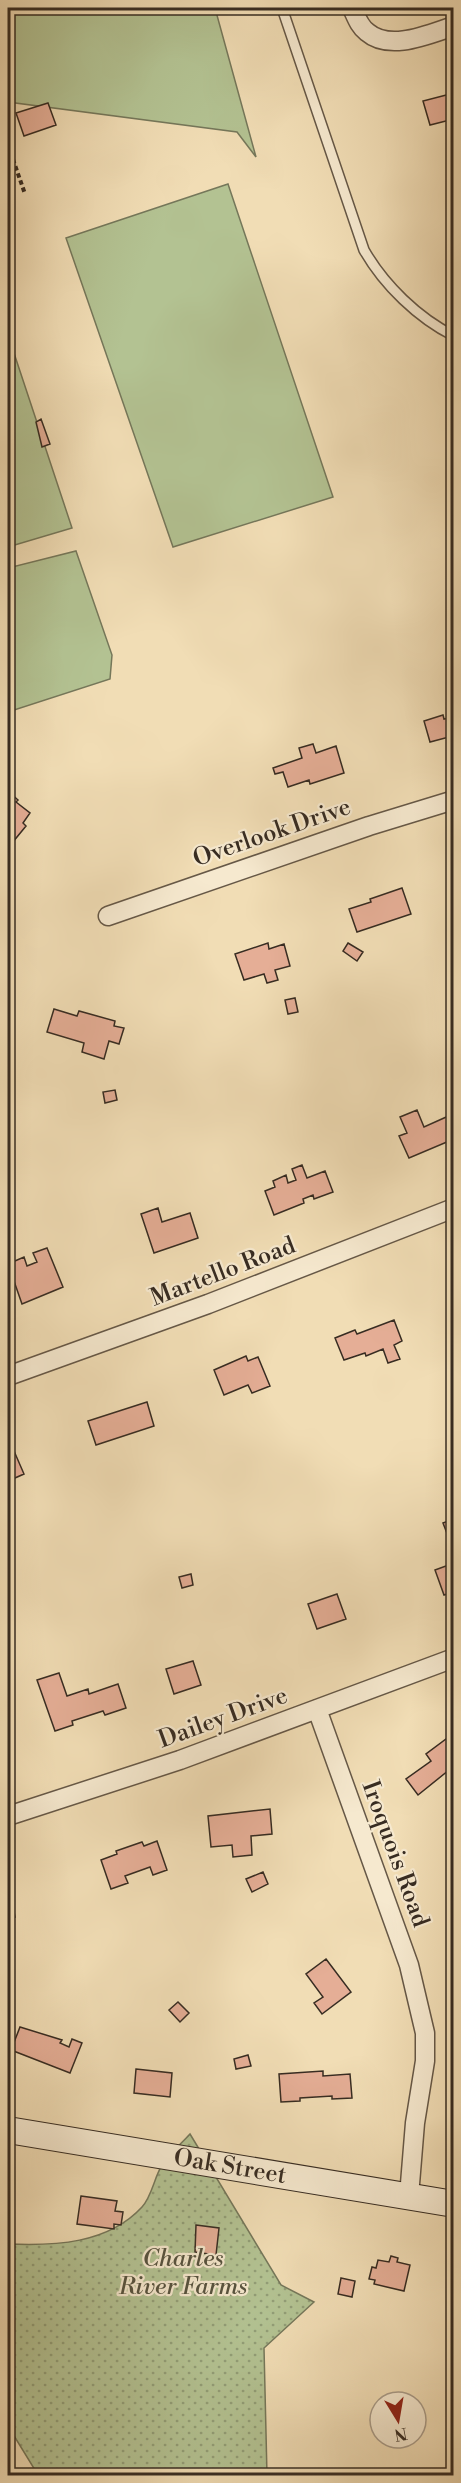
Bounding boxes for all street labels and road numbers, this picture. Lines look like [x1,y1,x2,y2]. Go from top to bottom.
street label: Overlook Drive [189,792,355,874]
street label: Martello Road [146,1230,300,1313]
street label: Dailey Drive [154,1681,292,1755]
street label: Iroquois Road [355,1777,436,1932]
street label: Oak Street [171,2143,289,2191]

